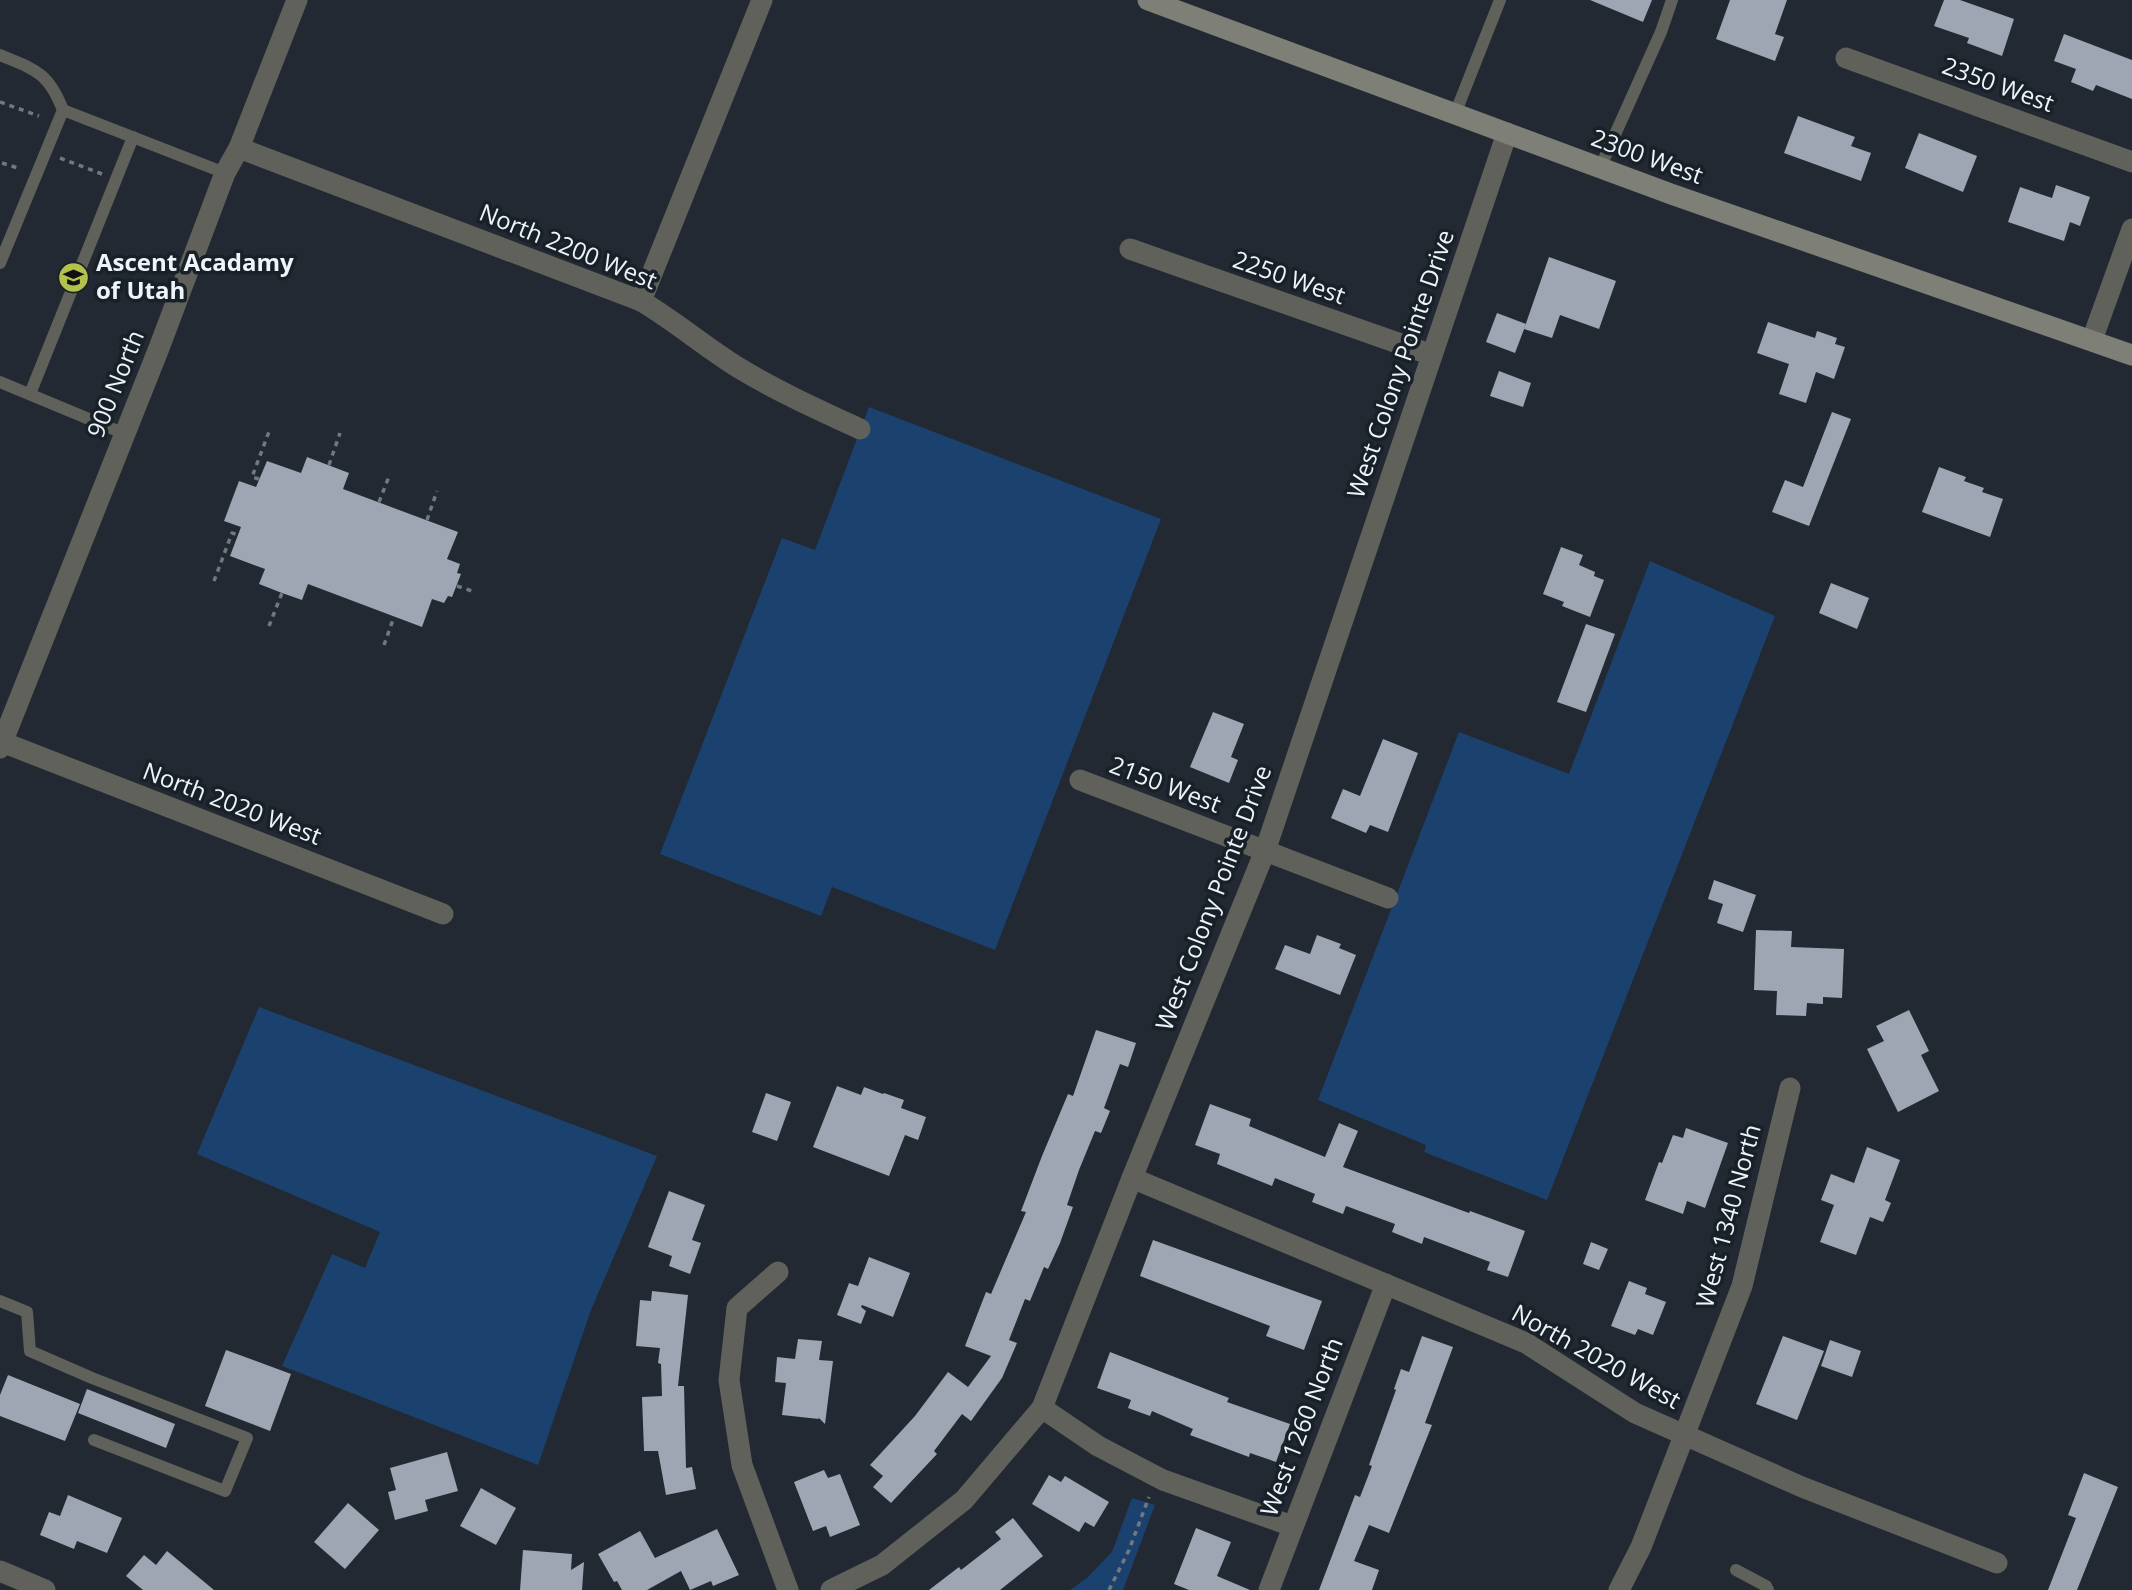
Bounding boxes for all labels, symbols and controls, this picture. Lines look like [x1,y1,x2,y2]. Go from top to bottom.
street label: 2350 West [1938,48,2059,119]
street label: 2300 West [1587,120,1708,191]
street label: North 2200 West [475,195,662,296]
street label: West Colony Pointe Drive [1338,225,1461,502]
street label: 2250 West [1229,242,1350,311]
place label: Ascent Acadamy of Utah [96,245,294,306]
school or university icon: Ascent Acadamy of Utah [56,260,90,294]
street label: 900 North [78,325,151,442]
street label: 2150 West [1105,747,1226,820]
street label: North 2020 West [139,753,326,852]
street label: West Colony Pointe Drive [1147,760,1278,1035]
street label: West 1340 North [1687,1120,1768,1311]
street label: North 2020 West [1506,1296,1687,1416]
street label: West 1260 North [1251,1333,1350,1520]

